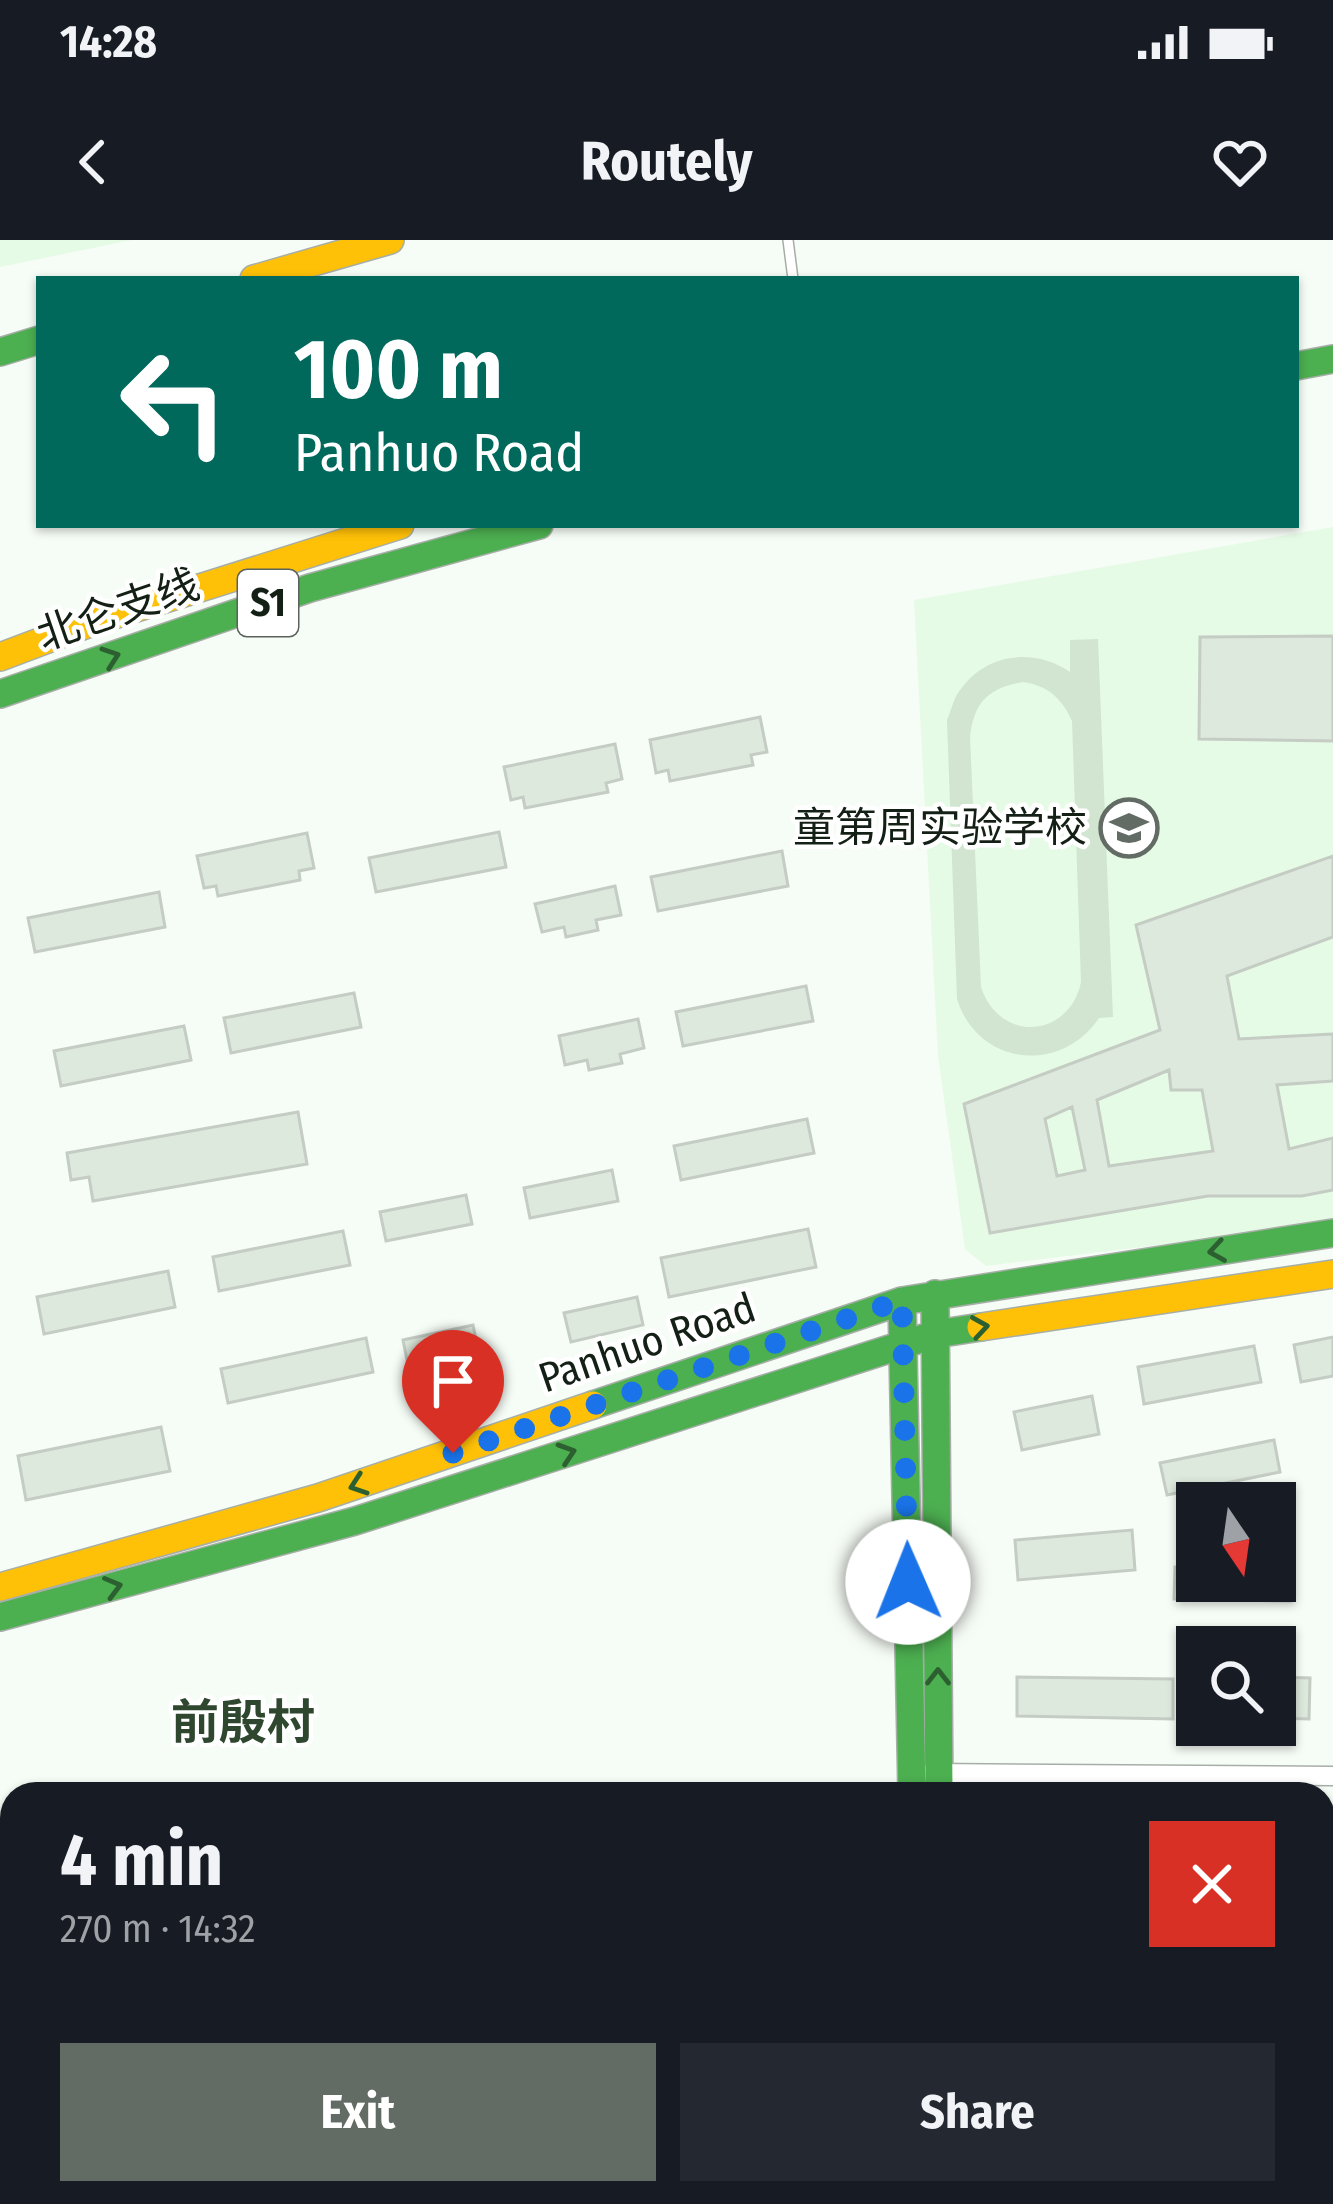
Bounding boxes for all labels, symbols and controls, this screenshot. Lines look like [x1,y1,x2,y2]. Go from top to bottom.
text: 14:28 [60,15,157,69]
icon: back [60,129,126,195]
icon: heart [1207,129,1273,195]
text: Routely [581,130,752,194]
text: 100 m [294,319,503,420]
icon: left [96,324,252,480]
text: Panhuo Road [294,421,584,485]
street label: 北仑支线 [30,559,206,661]
road number: S1 [238,570,298,636]
one-way arrow [100,646,121,671]
school or university icon: 童第周实验学校 [1098,797,1160,859]
place label: 童第周实验学校 [793,803,1087,853]
one-way arrow [1208,1237,1227,1263]
street label: Panhuo Road [532,1283,762,1403]
one-way arrow [971,1315,990,1341]
pin [402,1330,504,1453]
icon: arrive [420,1348,486,1414]
one-way arrow [556,1442,577,1467]
one-way arrow [349,1471,370,1495]
north arrow [1176,1482,1296,1602]
map controls [1176,1482,1296,1746]
position arrow [845,1519,971,1645]
one-way arrow [102,1576,123,1601]
button: search [1176,1626,1296,1746]
one-way arrow [925,1667,951,1685]
district label: 前殷村 [171,1694,315,1752]
text: 4 min [60,1818,223,1904]
button: close [1149,1821,1275,1947]
text: 270 m · 14:32 [60,1906,256,1952]
button: Exit [60,2043,656,2181]
button: Share [680,2043,1275,2181]

